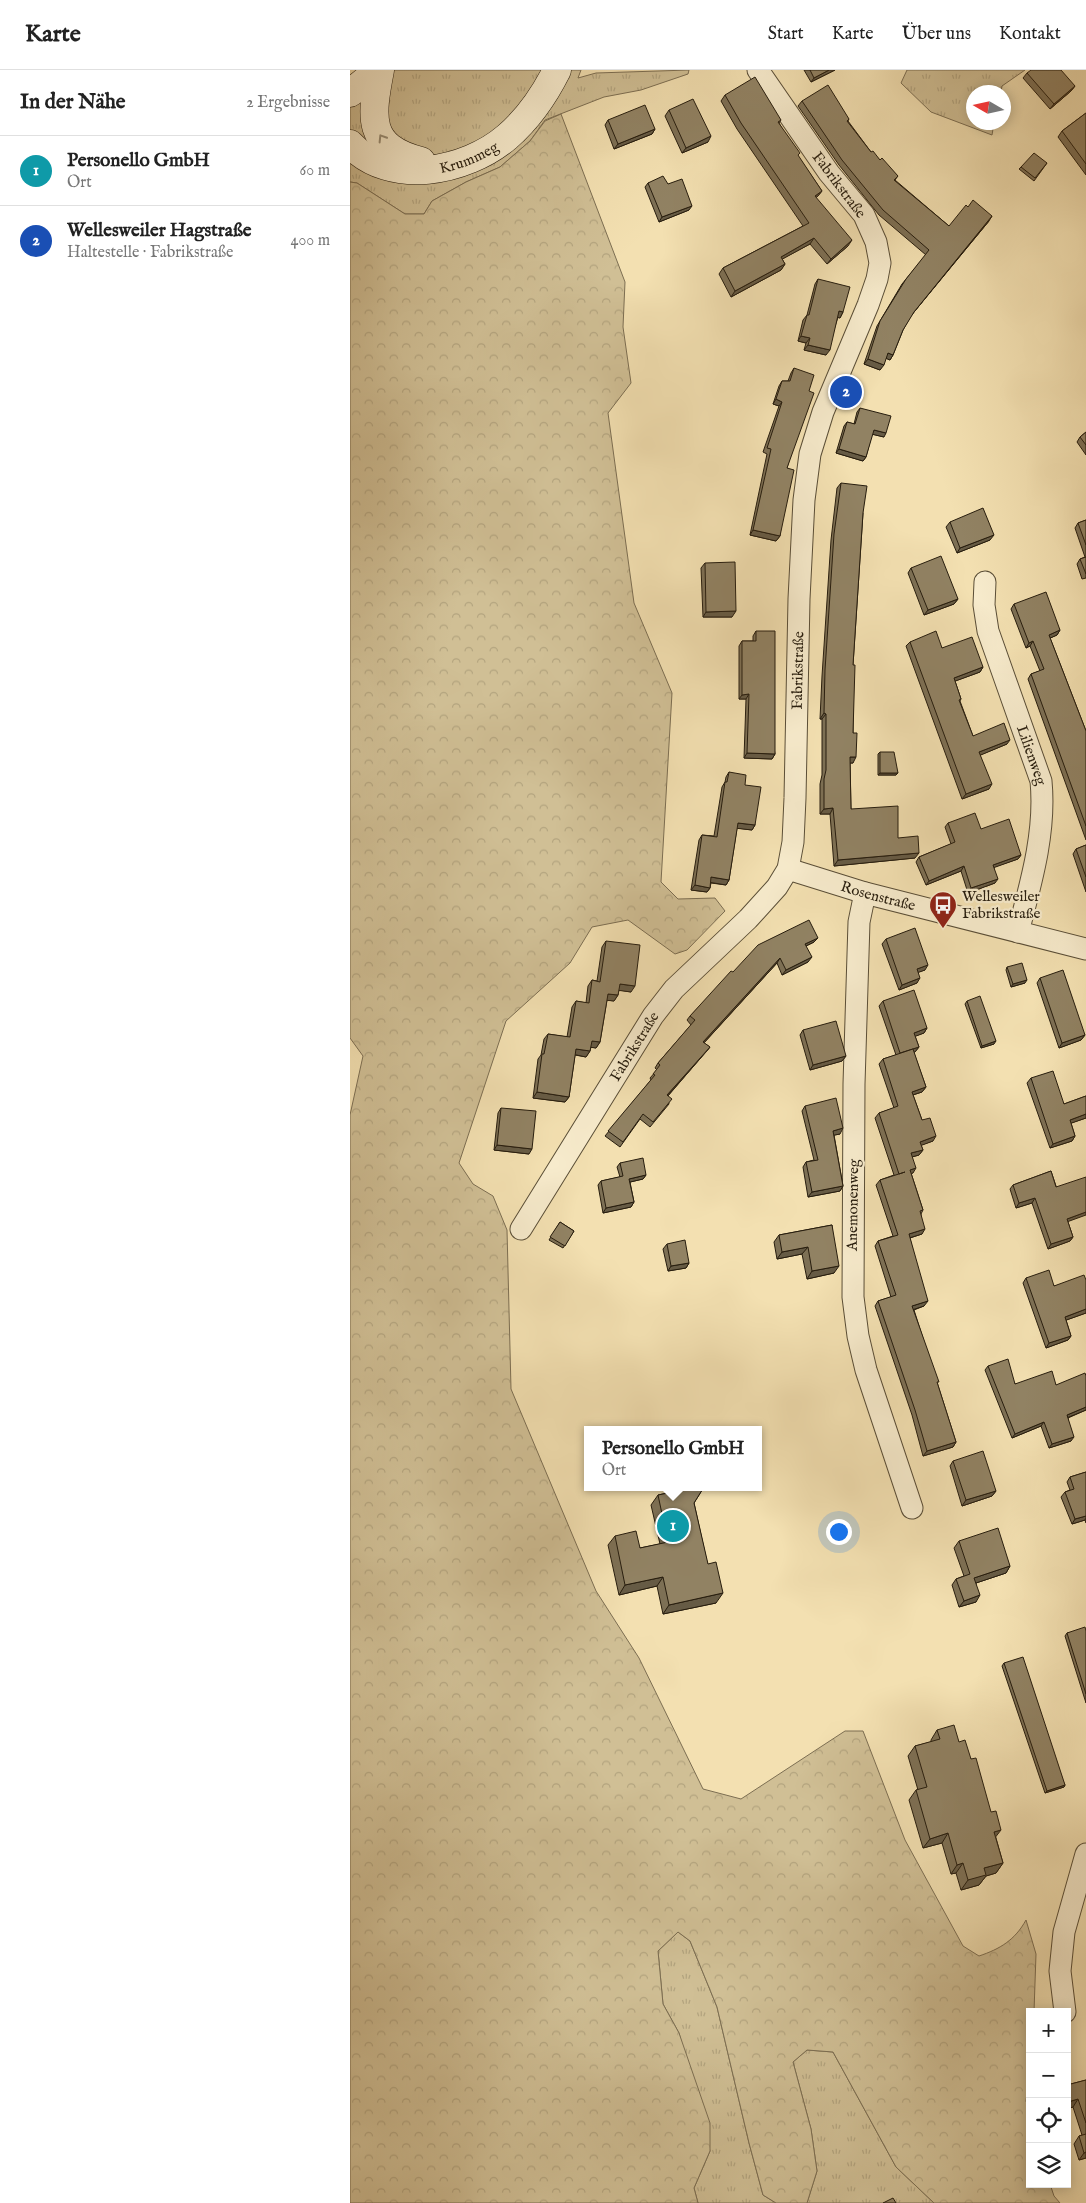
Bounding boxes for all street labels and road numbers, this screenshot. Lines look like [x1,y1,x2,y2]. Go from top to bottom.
street label: Krummeg [438,136,503,178]
street label: Fabrikstraße [808,148,870,222]
street label: Fabrikstraße [787,631,808,710]
street label: Lilienweg [1013,723,1051,788]
street label: Rosenstraße [838,876,918,915]
street label: Fabrikstraße [606,1007,663,1085]
street label: Anemonenweg [843,1158,863,1252]

